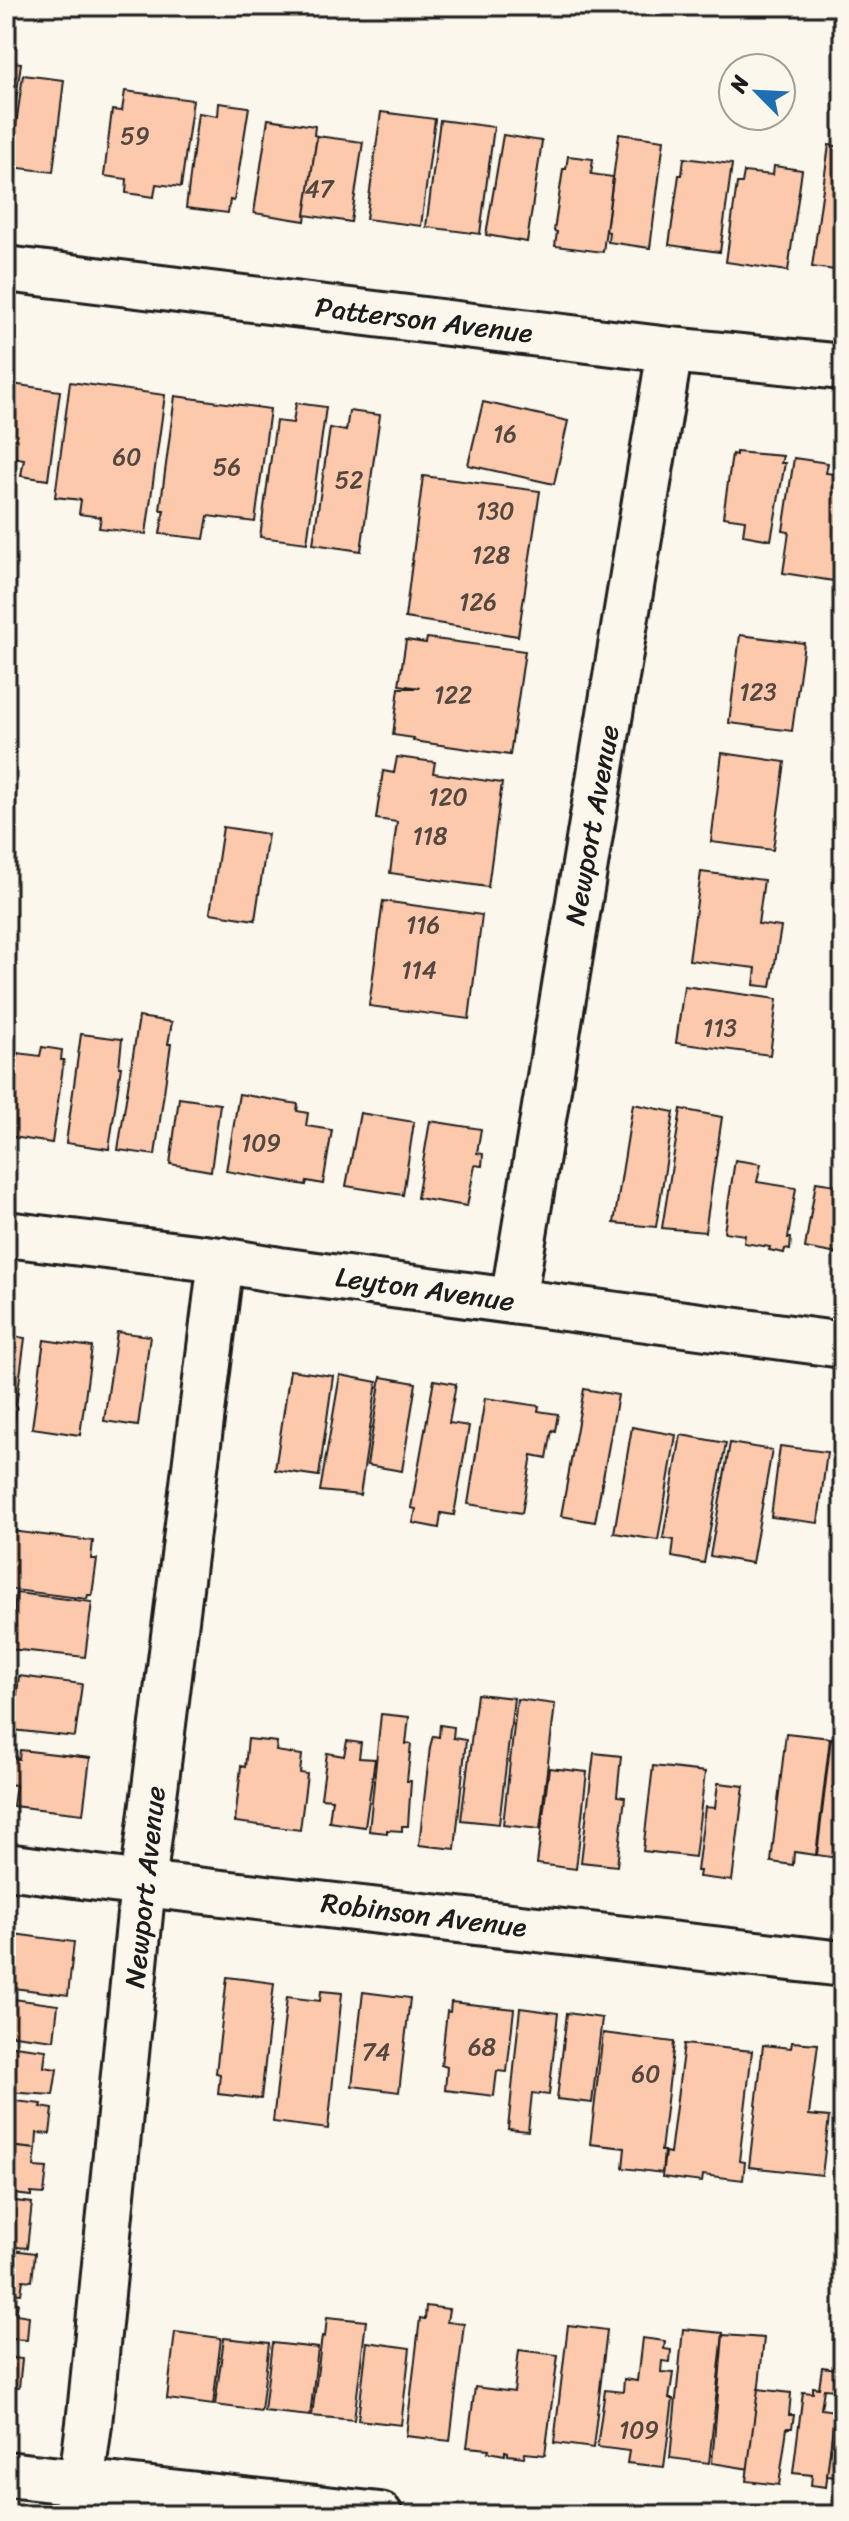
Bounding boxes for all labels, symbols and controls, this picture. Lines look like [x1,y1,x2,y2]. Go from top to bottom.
north arrow [717,52,797,132]
text: N [718,68,760,100]
house number: 59 [120,115,150,157]
house number: 47 [305,168,335,210]
street label: Patterson Avenue [313,282,535,358]
house number: 16 [493,413,517,455]
house number: 60 [113,436,141,478]
house number: 56 [213,446,241,488]
house number: 52 [335,459,363,501]
house number: 130 [476,490,514,532]
house number: 128 [472,534,510,576]
house number: 126 [459,581,497,623]
house number: 123 [739,671,777,713]
house number: 122 [434,674,472,716]
street label: Newport Avenue [550,721,634,929]
house number: 120 [428,776,468,818]
house number: 118 [412,815,448,857]
house number: 116 [406,904,440,946]
house number: 114 [401,949,437,991]
house number: 113 [703,1007,737,1049]
house number: 109 [241,1122,281,1164]
street label: Leyton Avenue [332,1252,518,1326]
street label: Newport Avenue [110,1784,180,1990]
street label: Robinson Avenue [318,1878,530,1952]
house number: 68 [468,2026,496,2068]
house number: 74 [362,2031,390,2073]
house number: 60 [632,2053,660,2095]
house number: 109 [619,2409,659,2451]

